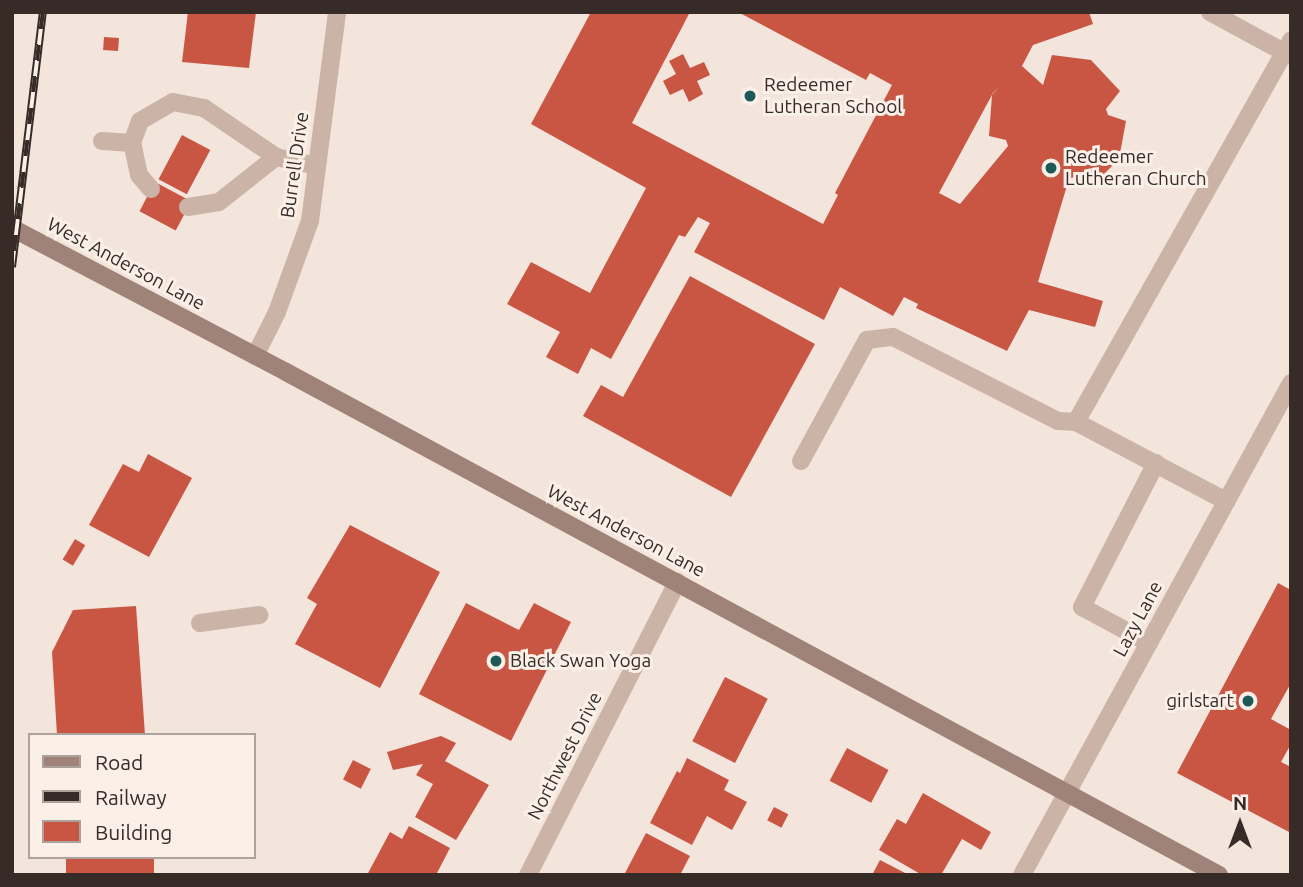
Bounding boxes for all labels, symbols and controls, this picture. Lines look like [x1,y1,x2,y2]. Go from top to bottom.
place label: Redeemer Lutheran School [764,74,902,118]
marker: Redeemer Lutheran School [742,88,758,104]
street label: Burrell Drive [276,110,314,220]
place label: Redeemer Lutheran Church [1065,146,1207,190]
marker: Redeemer Lutheran Church [1043,160,1059,176]
street label: West Anderson Lane [43,213,209,315]
street label: West Anderson Lane [543,480,709,582]
street label: Lazy Lane [1109,577,1167,661]
place label: Black Swan Yoga [510,650,651,672]
marker: Black Swan Yoga [488,653,504,669]
street label: Northwest Drive [523,688,607,824]
place label: girlstart [1166,690,1234,712]
marker: girlstart [1240,693,1256,709]
legend [28,733,256,859]
text: Road [95,750,143,774]
text: Railway [95,785,167,809]
north arrow [1205,789,1275,859]
text: N [1233,792,1247,814]
text: Building [95,820,172,844]

